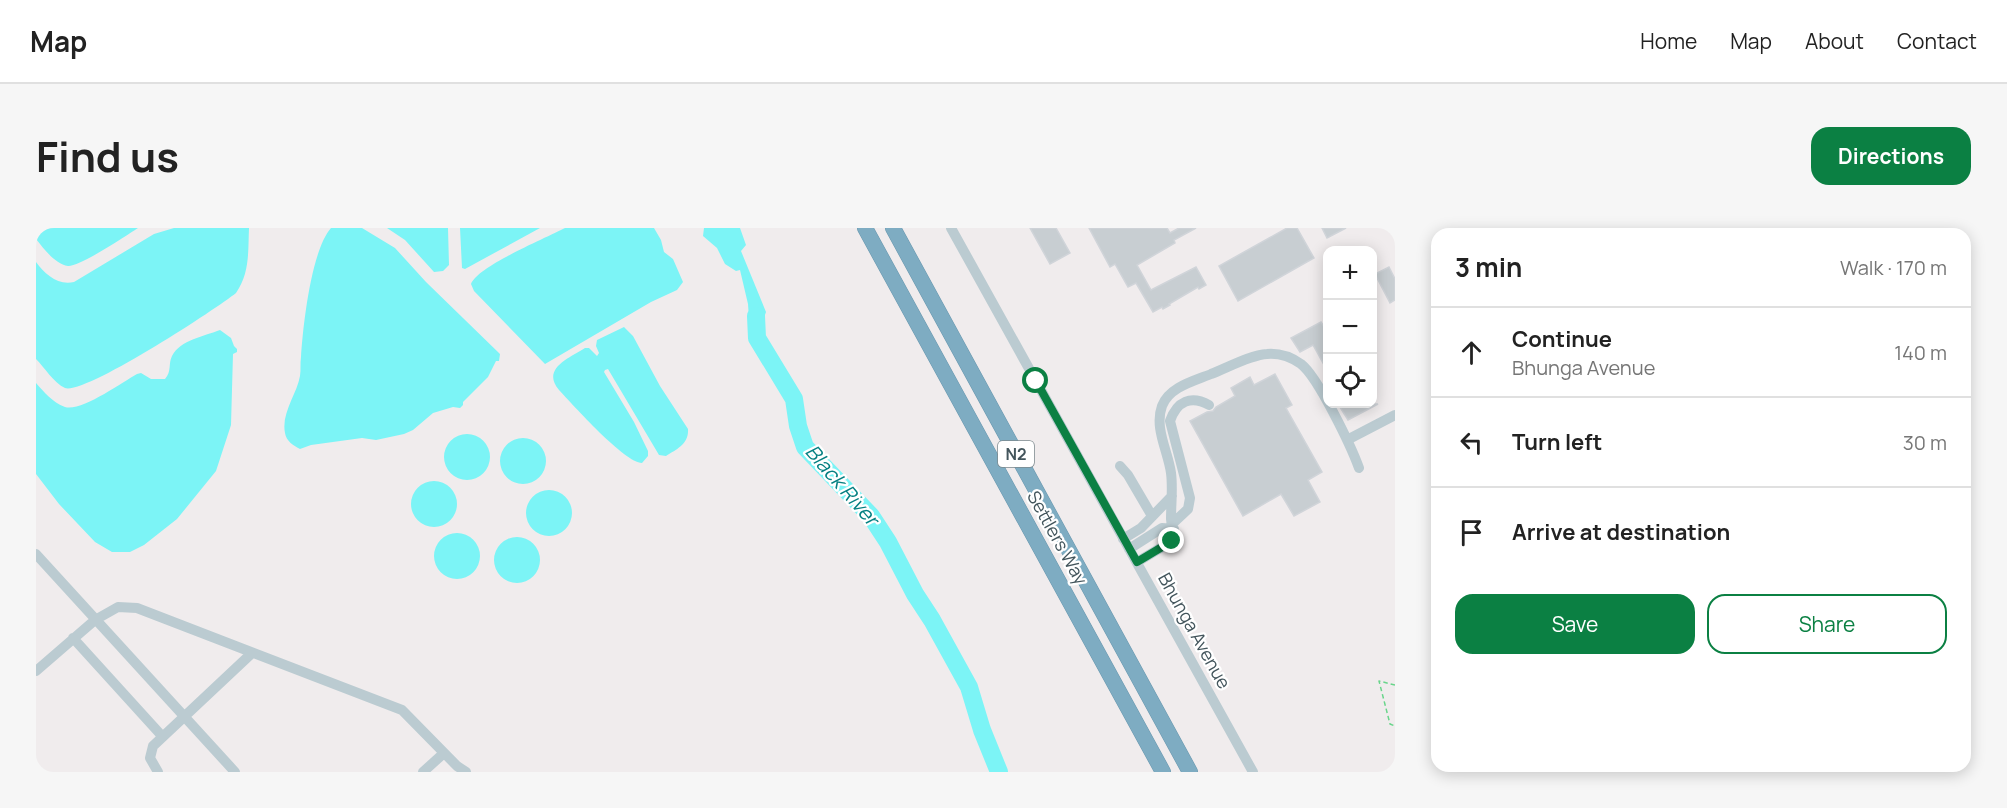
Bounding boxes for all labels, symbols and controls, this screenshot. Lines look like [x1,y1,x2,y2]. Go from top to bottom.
text: Map [30,22,87,60]
text: Home [1640,27,1697,55]
text: Map [1730,27,1772,55]
text: About [1805,27,1864,55]
text: Contact [1897,27,1977,55]
text: Find us [36,127,179,185]
button: Directions [1811,127,1971,185]
map controls [1323,246,1377,408]
button: + [1323,246,1377,300]
text: 3 min [1455,249,1522,285]
text: Walk · 170 m [1840,254,1947,281]
button: − [1323,300,1377,354]
text: Continue [1512,324,1612,354]
icon: ahead [1455,336,1488,369]
text: 140 m [1894,339,1947,366]
button: locate [1323,354,1377,408]
text: Bhunga Avenue [1512,354,1655,381]
route start [1022,367,1048,393]
icon: left [1455,426,1488,459]
text: Turn left [1512,427,1602,457]
text: 30 m [1903,429,1947,456]
water label: Black River [800,438,887,533]
road number: N2 [998,441,1034,467]
street label: Settlers Way [1022,486,1094,589]
icon: arrive [1455,516,1488,549]
text: Arrive at destination [1512,517,1730,547]
route end [1158,527,1184,553]
street label: Bhunga Avenue [1153,568,1237,693]
button: Save [1455,594,1695,654]
button: Share [1707,594,1947,654]

